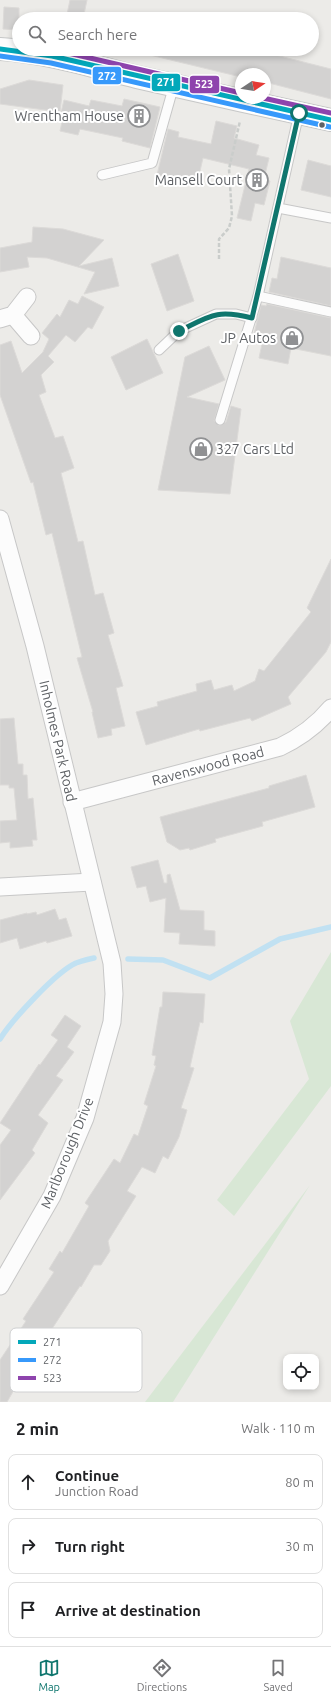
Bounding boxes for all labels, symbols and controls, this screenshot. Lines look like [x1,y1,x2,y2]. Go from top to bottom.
search box [12,12,319,56]
icon: search [26,23,48,45]
text: Search here [58,26,137,43]
line badge: 272 [92,66,122,85]
north arrow [235,68,271,104]
text: 272 [98,70,116,82]
line badge: 271 [151,73,181,92]
line badge: 523 [189,75,220,94]
text: 271 [157,76,175,88]
text: 523 [195,78,213,90]
building icon: Wrentham House [126,103,152,129]
route start [290,104,308,122]
place label: Wrentham House [14,108,124,124]
unlabelled marker [317,120,327,130]
building icon: Mansell Court [244,167,270,193]
place label: Mansell Court [155,172,242,188]
route end [170,322,188,340]
shop icon: JP Autos [279,325,305,351]
place label: JP Autos [221,330,276,346]
shop icon: 327 Cars Ltd [188,436,214,462]
place label: 327 Cars Ltd [216,441,294,457]
street label: Inholmes Park Road [36,679,80,803]
street label: Ravenswood Road [150,743,266,789]
street label: Marlborough Drive [37,1095,97,1211]
legend [10,1328,142,1392]
text: 271 [43,1336,62,1348]
text: 272 [43,1354,62,1366]
map controls [283,1354,319,1390]
button: locate [283,1354,319,1390]
text: 523 [43,1372,62,1384]
text: 2 min [16,1419,59,1438]
text: Walk · 110 m [241,1421,315,1435]
text: Continue [55,1467,119,1484]
icon: ahead [17,1471,39,1493]
text: 80 m [285,1475,314,1489]
text: Junction Road [55,1484,139,1498]
icon: right [17,1535,39,1557]
text: Turn right [55,1538,125,1555]
text: 30 m [285,1539,314,1553]
icon: arrive [17,1599,39,1621]
text: Arrive at destination [55,1602,201,1619]
tab: Map [38,1657,60,1693]
tab: Directions [137,1657,187,1693]
tab: Saved [263,1657,293,1693]

